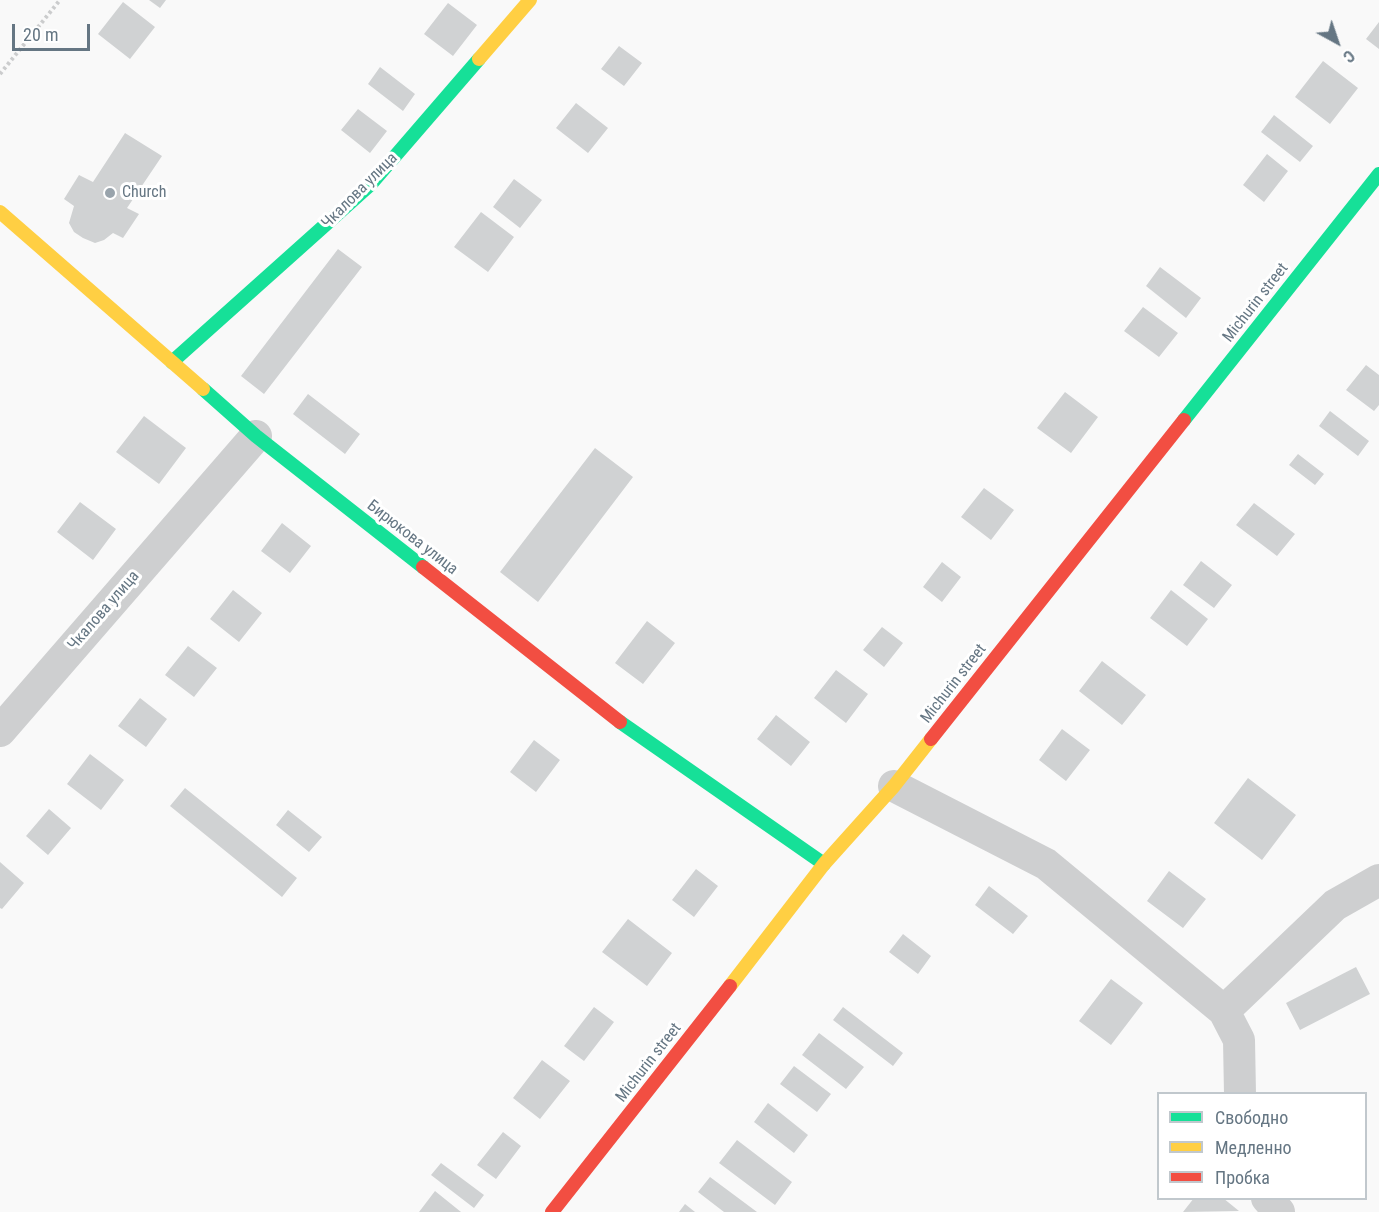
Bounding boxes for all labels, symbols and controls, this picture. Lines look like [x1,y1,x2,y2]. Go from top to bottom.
scale bar [15,12,93,50]
north arrow [1307,12,1367,72]
text: 20 m [23,24,58,45]
text: С [1339,46,1358,66]
street label: Чкалова улица [318,149,402,233]
place label: Сhurch [122,183,166,203]
marker: Сhurch [103,186,117,200]
street label: Michurin street [1219,260,1293,346]
street label: Бирюкова улица [363,497,461,579]
street label: Чкалова улица [64,567,144,655]
street label: Michurin street [917,641,991,727]
street label: Michurin street [612,1020,686,1106]
legend [1157,1092,1367,1200]
text: Свободно [1215,1107,1288,1128]
text: Медленно [1215,1137,1292,1158]
text: Пробка [1215,1167,1270,1188]

